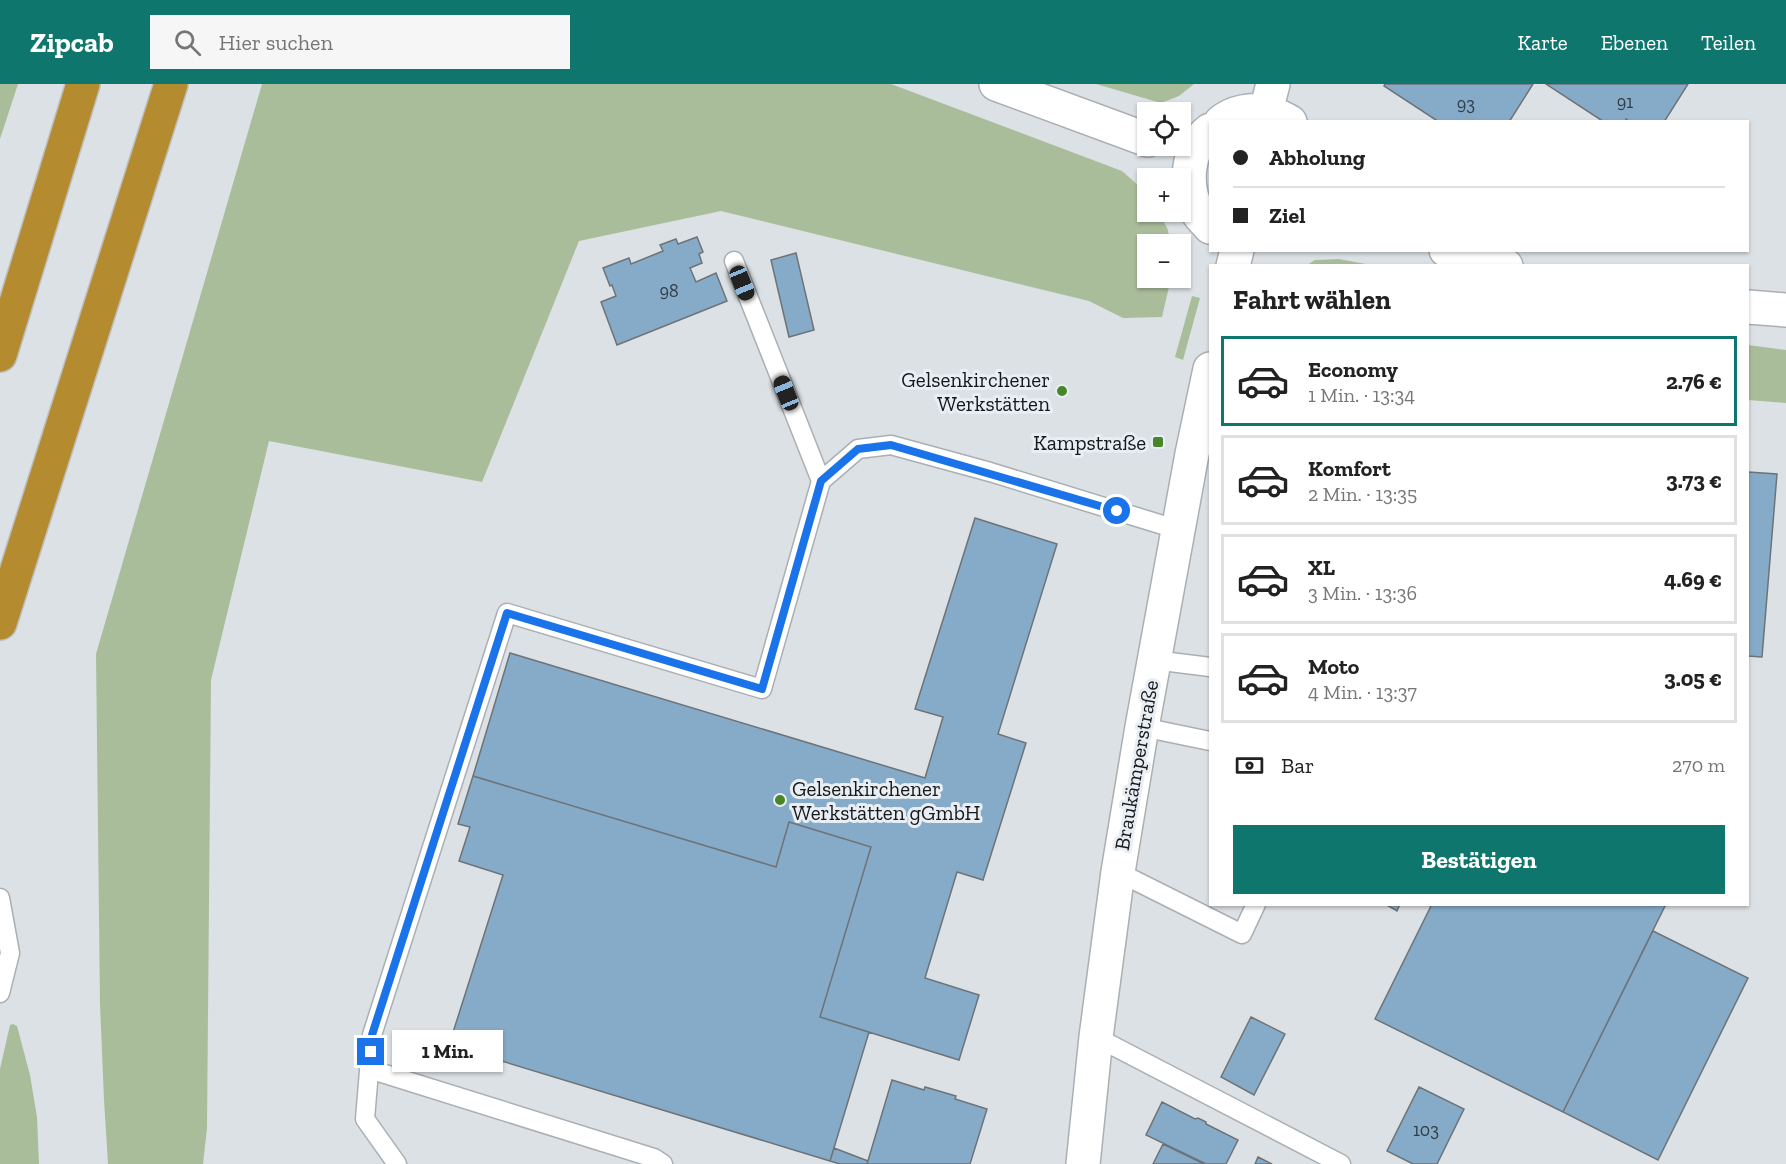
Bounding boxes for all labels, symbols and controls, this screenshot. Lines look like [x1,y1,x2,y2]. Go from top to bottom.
search box [150,15,570,69]
text: Zipcab [30,26,114,59]
icon: search [171,26,204,59]
text: Hier suchen [219,29,333,56]
text: Karte [1518,30,1568,55]
text: Ebenen [1601,30,1668,55]
text: Teilen [1701,30,1756,55]
house number: 91 [1617,91,1633,113]
house number: 93 [1457,93,1475,115]
map controls [1137,102,1191,288]
button: locate [1137,102,1191,156]
text: Abholung [1269,144,1365,171]
button: + [1137,168,1191,222]
text: Ziel [1269,202,1305,229]
button: − [1137,234,1191,288]
car [727,263,757,303]
house number: 98 [659,280,679,302]
text: Fahrt wählen [1233,284,1391,316]
icon: car [1236,354,1290,408]
text: Economy [1308,356,1398,383]
place label: Gelsenkirchener Werkstätten [901,367,1050,416]
text: 2.76 € [1666,368,1722,395]
car [771,373,801,413]
text: 1 Min. · 13:34 [1308,383,1415,407]
marker: Gelsenkirchener Werkstätten [1055,384,1069,398]
place label: Kampstraße [1033,430,1146,455]
marker: Kampstraße [1151,435,1165,449]
icon: car [1236,453,1290,507]
text: Komfort [1308,455,1391,482]
text: 3.73 € [1666,467,1722,494]
text: 2 Min. · 13:35 [1308,482,1417,506]
route start [1103,497,1130,524]
icon: car [1236,552,1290,606]
text: XL [1308,554,1335,581]
text: 4.69 € [1664,566,1722,593]
text: 3 Min. · 13:36 [1308,581,1417,605]
icon: car [1236,651,1290,705]
text: Moto [1308,653,1359,680]
text: 3.05 € [1664,665,1722,692]
street label: Braukämperstraße [1109,678,1163,852]
text: 4 Min. · 13:37 [1308,680,1417,704]
icon: cash [1233,749,1266,782]
text: Bar [1281,752,1314,779]
text: 270 m [1672,753,1725,777]
place label: Gelsenkirchener Werkstätten gGmbH [792,776,980,825]
marker: Gelsenkirchener Werkstätten gGmbH [773,793,787,807]
button: Bestätigen [1233,825,1725,894]
callout: 1 Min. [392,1031,503,1073]
route end [357,1038,384,1065]
text: 1 Min. [421,1039,474,1063]
house number: 103 [1413,1119,1439,1141]

